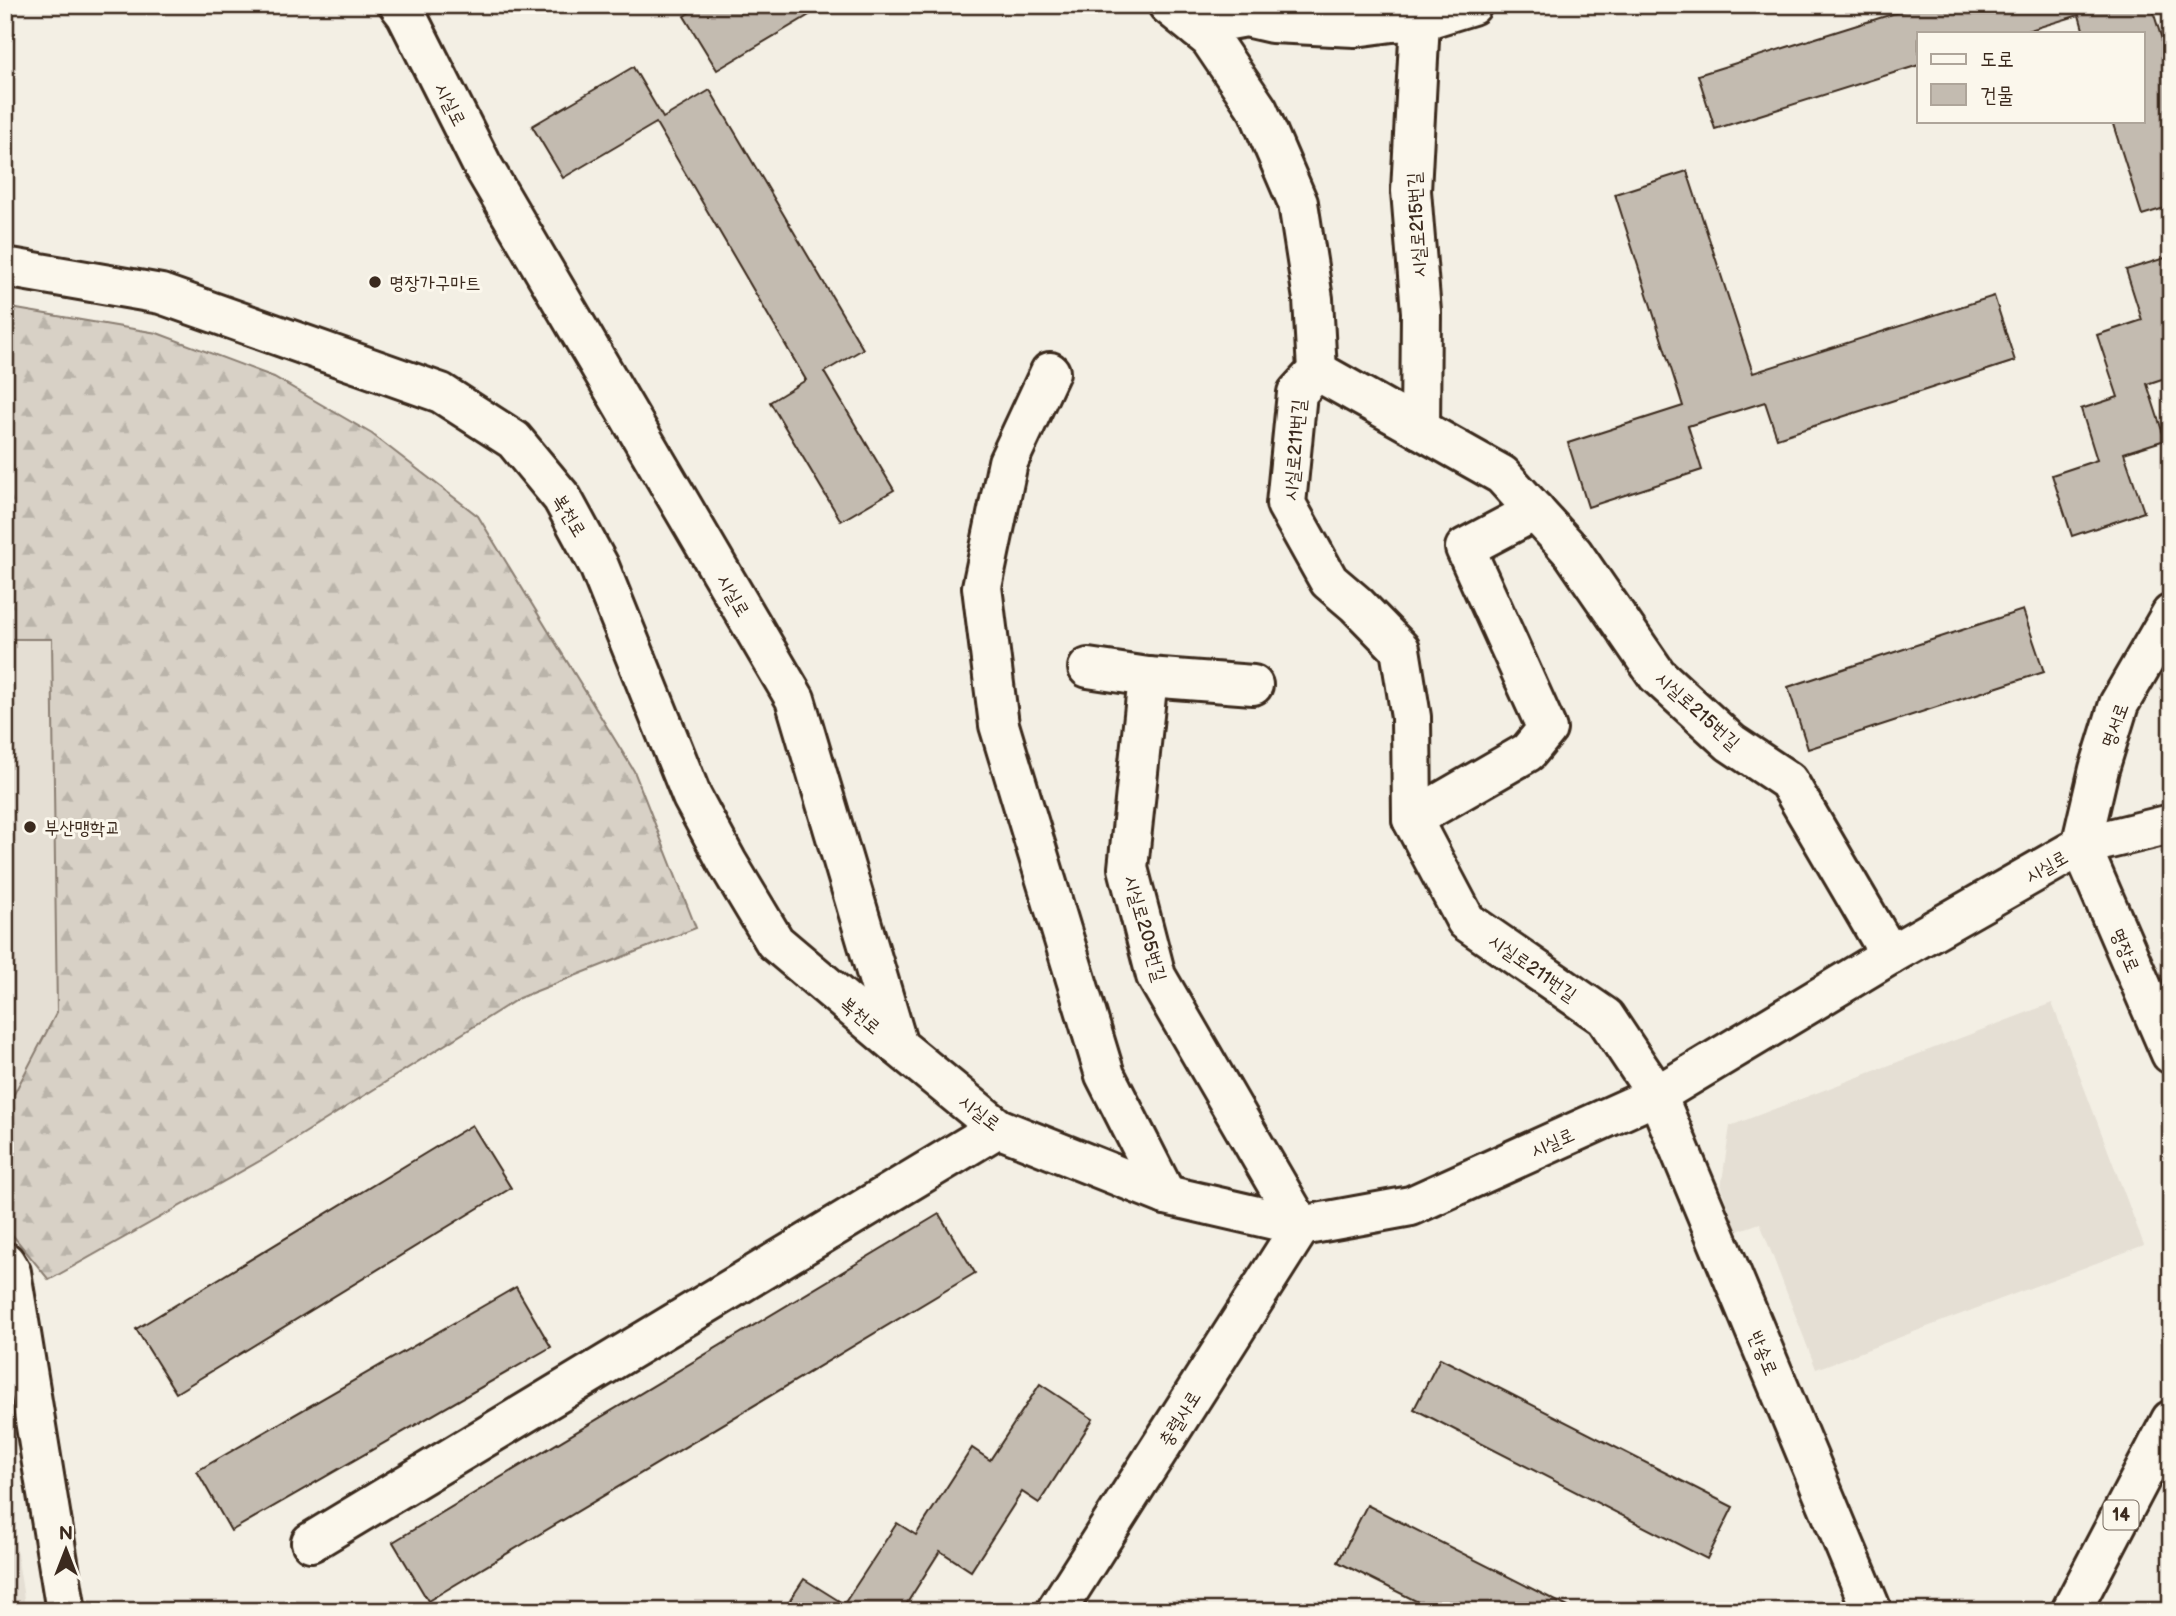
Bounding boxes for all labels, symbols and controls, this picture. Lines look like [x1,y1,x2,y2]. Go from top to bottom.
legend [1917,32,2144,122]
text: 도로 [1980,47,2014,72]
street label: 시실로 [429,79,470,130]
text: 건물 [1980,83,2014,108]
street label: 시실로215번길 [1403,172,1432,278]
place label: 명장가구마트 [389,272,481,295]
marker: 명장가구마트 [367,274,383,290]
street label: 시실로211번길 [1280,398,1311,502]
street label: 복천로 [547,490,590,541]
street label: 시실로 [711,570,754,621]
street label: 시실로215번길 [1650,667,1744,755]
street label: 명서로 [2097,700,2134,751]
place label: 부산맹학교 [44,817,120,840]
marker: 부산맹학교 [22,819,38,835]
street label: 시실로 [2021,846,2072,889]
street label: 시실로205번길 [1118,873,1171,984]
street label: 명장로 [2105,925,2144,976]
street label: 시실로211번길 [1484,930,1581,1007]
street label: 복천로 [835,993,885,1040]
street label: 시실로 [954,1090,1004,1136]
street label: 시실로 [1527,1124,1578,1163]
street label: 반송로 [1743,1328,1782,1379]
street label: 충렬사로 [1154,1387,1206,1451]
road number: 14 [2104,1500,2138,1530]
north arrow [32,1514,102,1584]
text: N [59,1523,73,1546]

